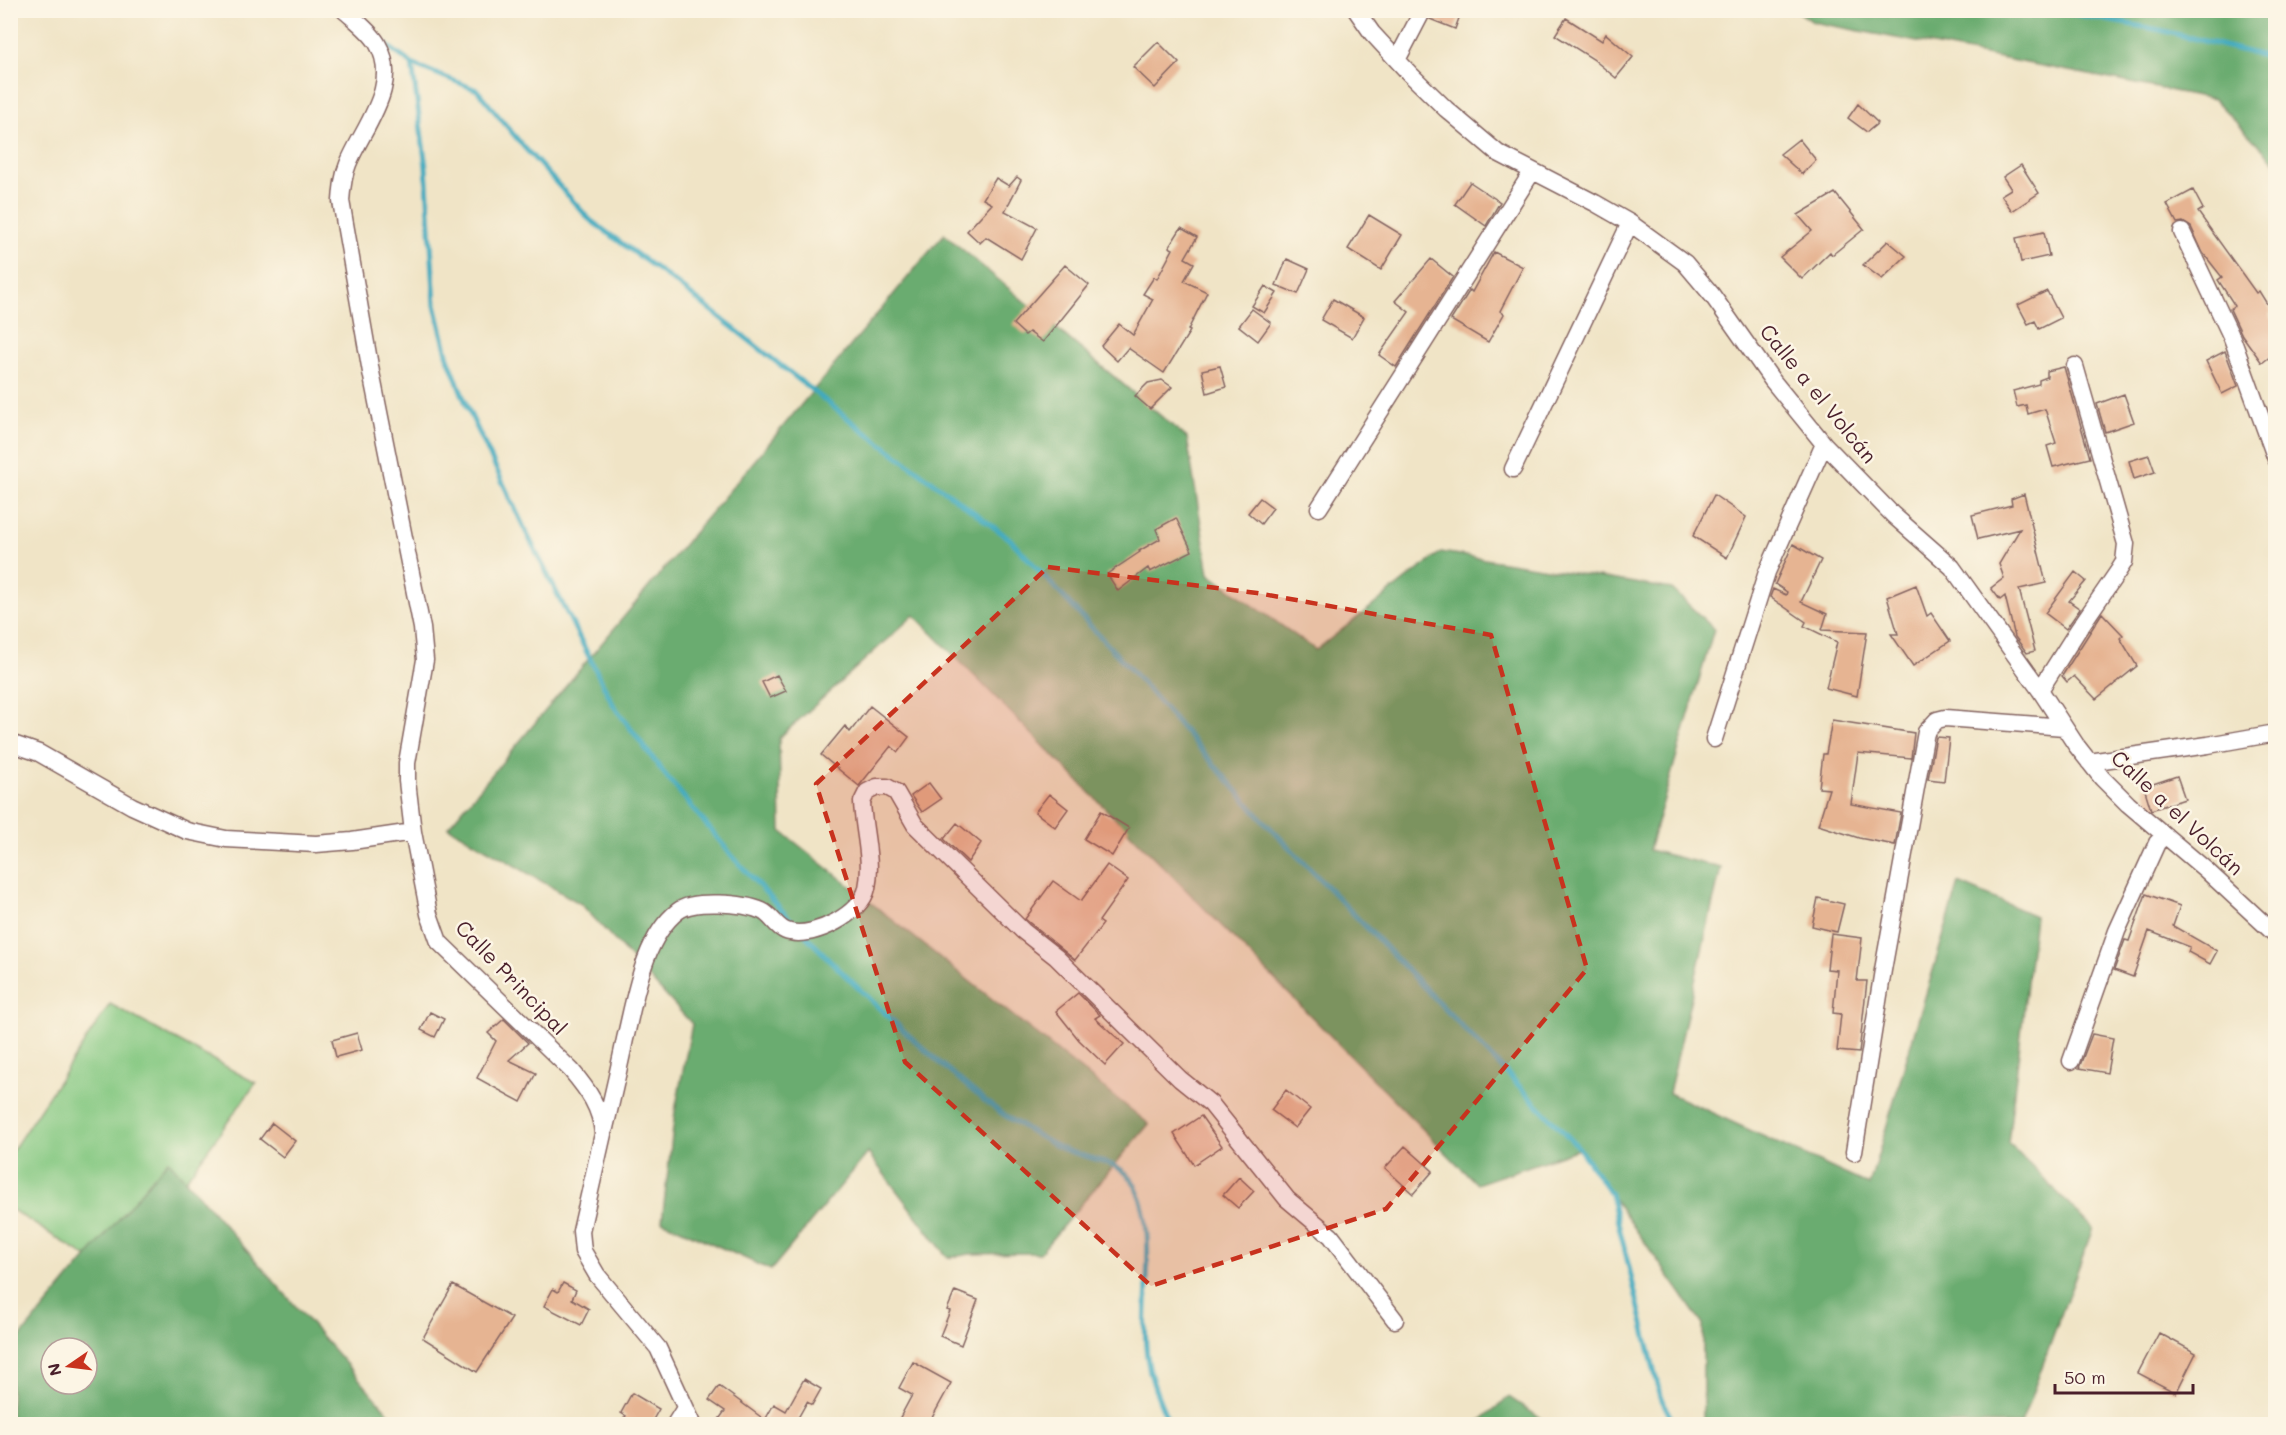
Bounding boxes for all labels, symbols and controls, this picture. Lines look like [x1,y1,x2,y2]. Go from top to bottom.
street label: Calle a el Volcán [1755,318,1884,468]
street label: Calle a el Volcán [2106,744,2250,880]
street label: Calle Principal [450,914,574,1040]
north arrow [39,1336,99,1396]
scale bar [2055,1357,2193,1395]
text: N [42,1361,66,1378]
text: 50 m [2064,1365,2106,1389]

